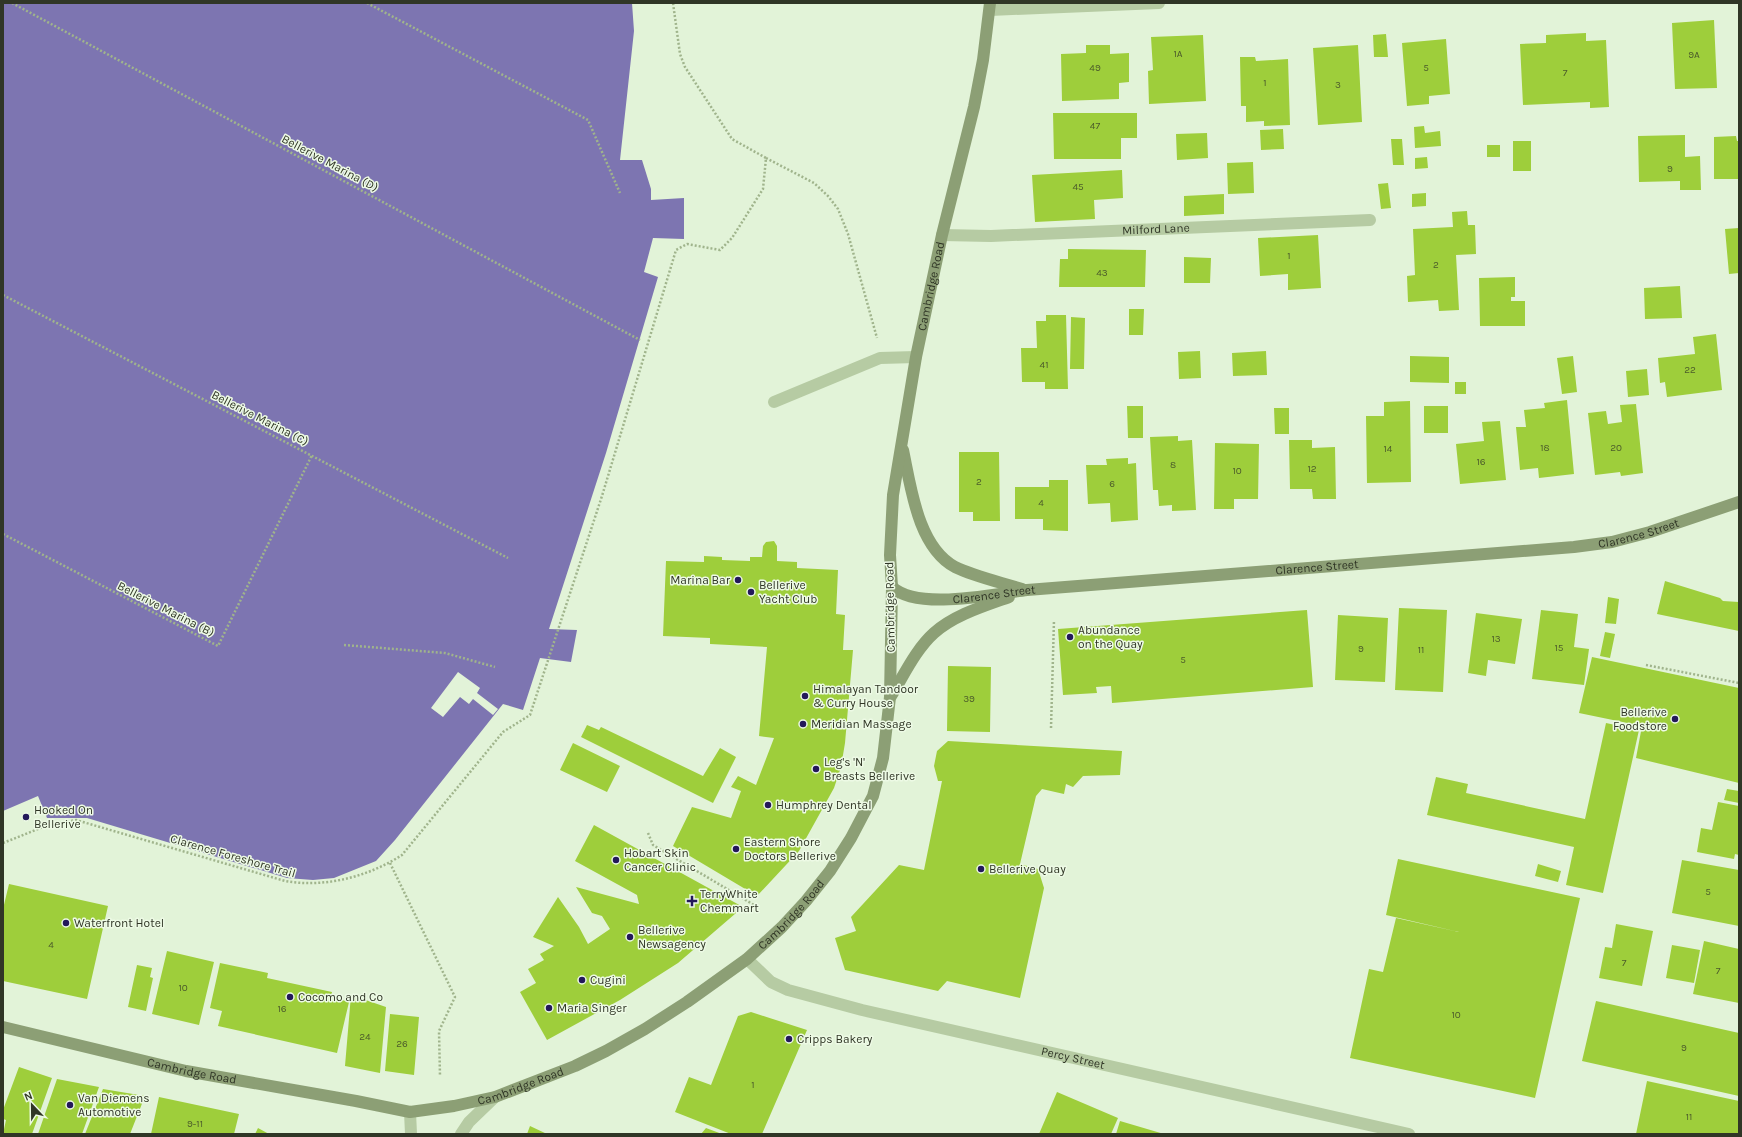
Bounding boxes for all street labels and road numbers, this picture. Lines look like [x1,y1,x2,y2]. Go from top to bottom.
street label: Bellerive Marina (D) [279,132,381,194]
street label: Milford Lane [1122,221,1190,237]
street label: Cambridge Road [915,240,947,332]
street label: Bellerive Marina (C) [209,388,311,448]
street label: Clarence Street [1597,516,1681,551]
street label: Clarence Street [1275,557,1359,577]
street label: Cambridge Road [882,562,898,652]
street label: Bellerive Marina (B) [115,579,217,639]
street label: Clarence Street [952,582,1036,606]
street label: Clarence Foreshore Trail [169,831,297,881]
street label: Cambridge Road [755,877,827,952]
street label: Percy Street [1040,1044,1107,1072]
street label: Cambridge Road [146,1055,238,1087]
street label: Cambridge Road [476,1064,566,1108]

